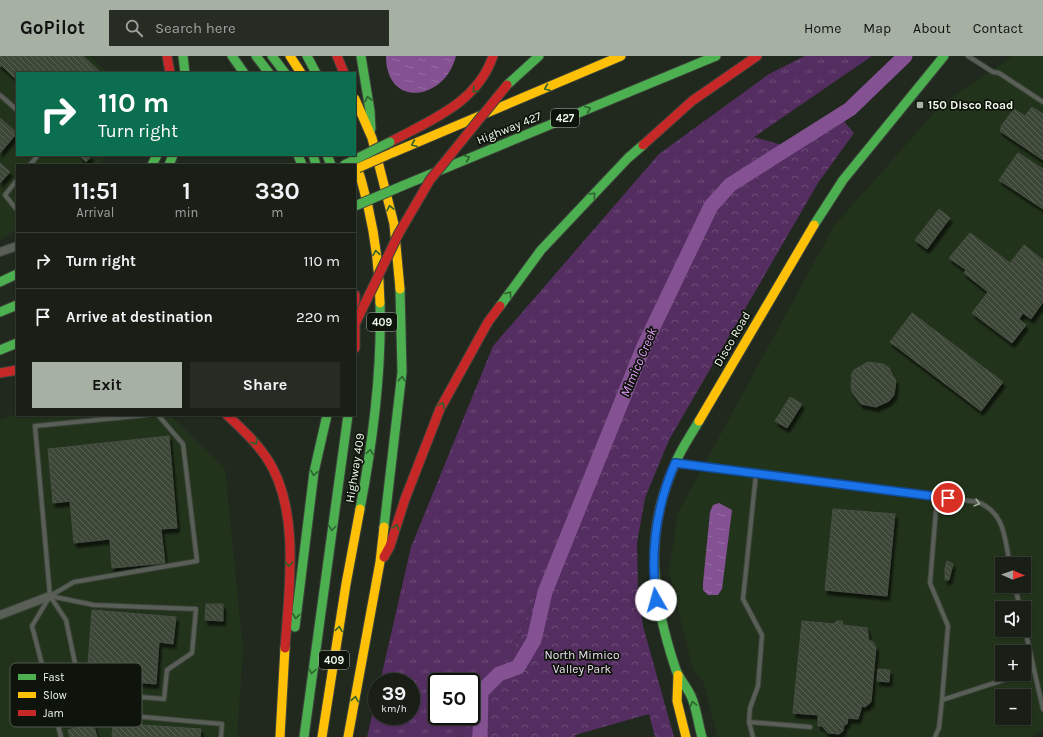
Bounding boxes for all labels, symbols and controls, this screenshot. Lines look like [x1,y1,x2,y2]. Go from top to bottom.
search box [109,10,389,46]
text: GoPilot [20,17,85,39]
icon: search [123,17,145,39]
text: Search here [155,19,236,37]
text: Home [804,20,841,37]
text: Map [863,20,891,37]
text: About [913,20,951,37]
text: Contact [973,20,1023,37]
one-way arrow [543,83,550,91]
one-way arrow [472,85,479,93]
text: 110 m [98,86,169,119]
icon: right [32,88,84,140]
one-way arrow [364,96,372,102]
place label: 150 Disco Road [928,98,1013,112]
marker: 150 Disco Road [915,100,925,110]
one-way arrow [583,106,591,114]
street label: Highway 427 [475,109,544,147]
road number: 427 [551,109,579,127]
text: Turn right [98,120,178,142]
one-way arrow [411,139,418,147]
one-way arrow [464,155,471,163]
text: 11:51 [72,177,118,205]
text: 1 [182,177,191,205]
text: 330 [255,177,300,205]
one-way arrow [588,192,595,200]
one-way arrow [386,204,394,211]
text: Arrival [76,205,114,220]
text: min [175,205,198,220]
text: m [271,205,283,220]
icon: right [32,250,54,272]
one-way arrow [372,250,381,256]
text: Turn right [66,252,136,270]
text: 110 m [304,252,340,270]
one-way arrow [504,291,511,298]
icon: arrive [32,306,54,328]
text: Arrive at destination [66,308,213,326]
text: 220 m [296,308,340,326]
street label: Disco Road [711,309,753,369]
road number: 409 [367,313,397,331]
water label: Mimico Creek [617,325,660,399]
button: Exit [32,362,182,408]
button: Share [190,362,340,408]
one-way arrow [397,376,406,382]
one-way arrow [437,402,445,410]
street label: Highway 409 [343,432,367,504]
one-way arrow [250,437,257,445]
one-way arrow [365,449,374,455]
one-way arrow [310,470,319,476]
pin [931,481,965,515]
icon: arrive [937,487,959,509]
one-way arrow [973,498,980,507]
one-way arrow [391,524,400,531]
one-way arrow [328,525,337,531]
north arrow [995,557,1031,593]
map controls [995,557,1031,725]
one-way arrow [285,561,293,567]
position arrow [635,579,677,621]
button: sound [995,601,1031,637]
one-way arrow [292,613,301,619]
one-way arrow [334,626,343,632]
button: + [995,645,1031,681]
park label: North Mimico Valley Park [544,648,620,676]
road number: 409 [319,651,349,669]
legend [10,663,142,727]
one-way arrow [308,668,317,674]
text: Fast [43,671,64,684]
speed limit sign: 50 [428,673,480,725]
text: 39 [382,682,406,705]
text: Slow [43,689,67,702]
button: − [995,689,1031,725]
one-way arrow [351,696,359,702]
one-way arrow [689,701,698,708]
text: km/h [381,703,407,715]
text: Jam [43,707,64,720]

